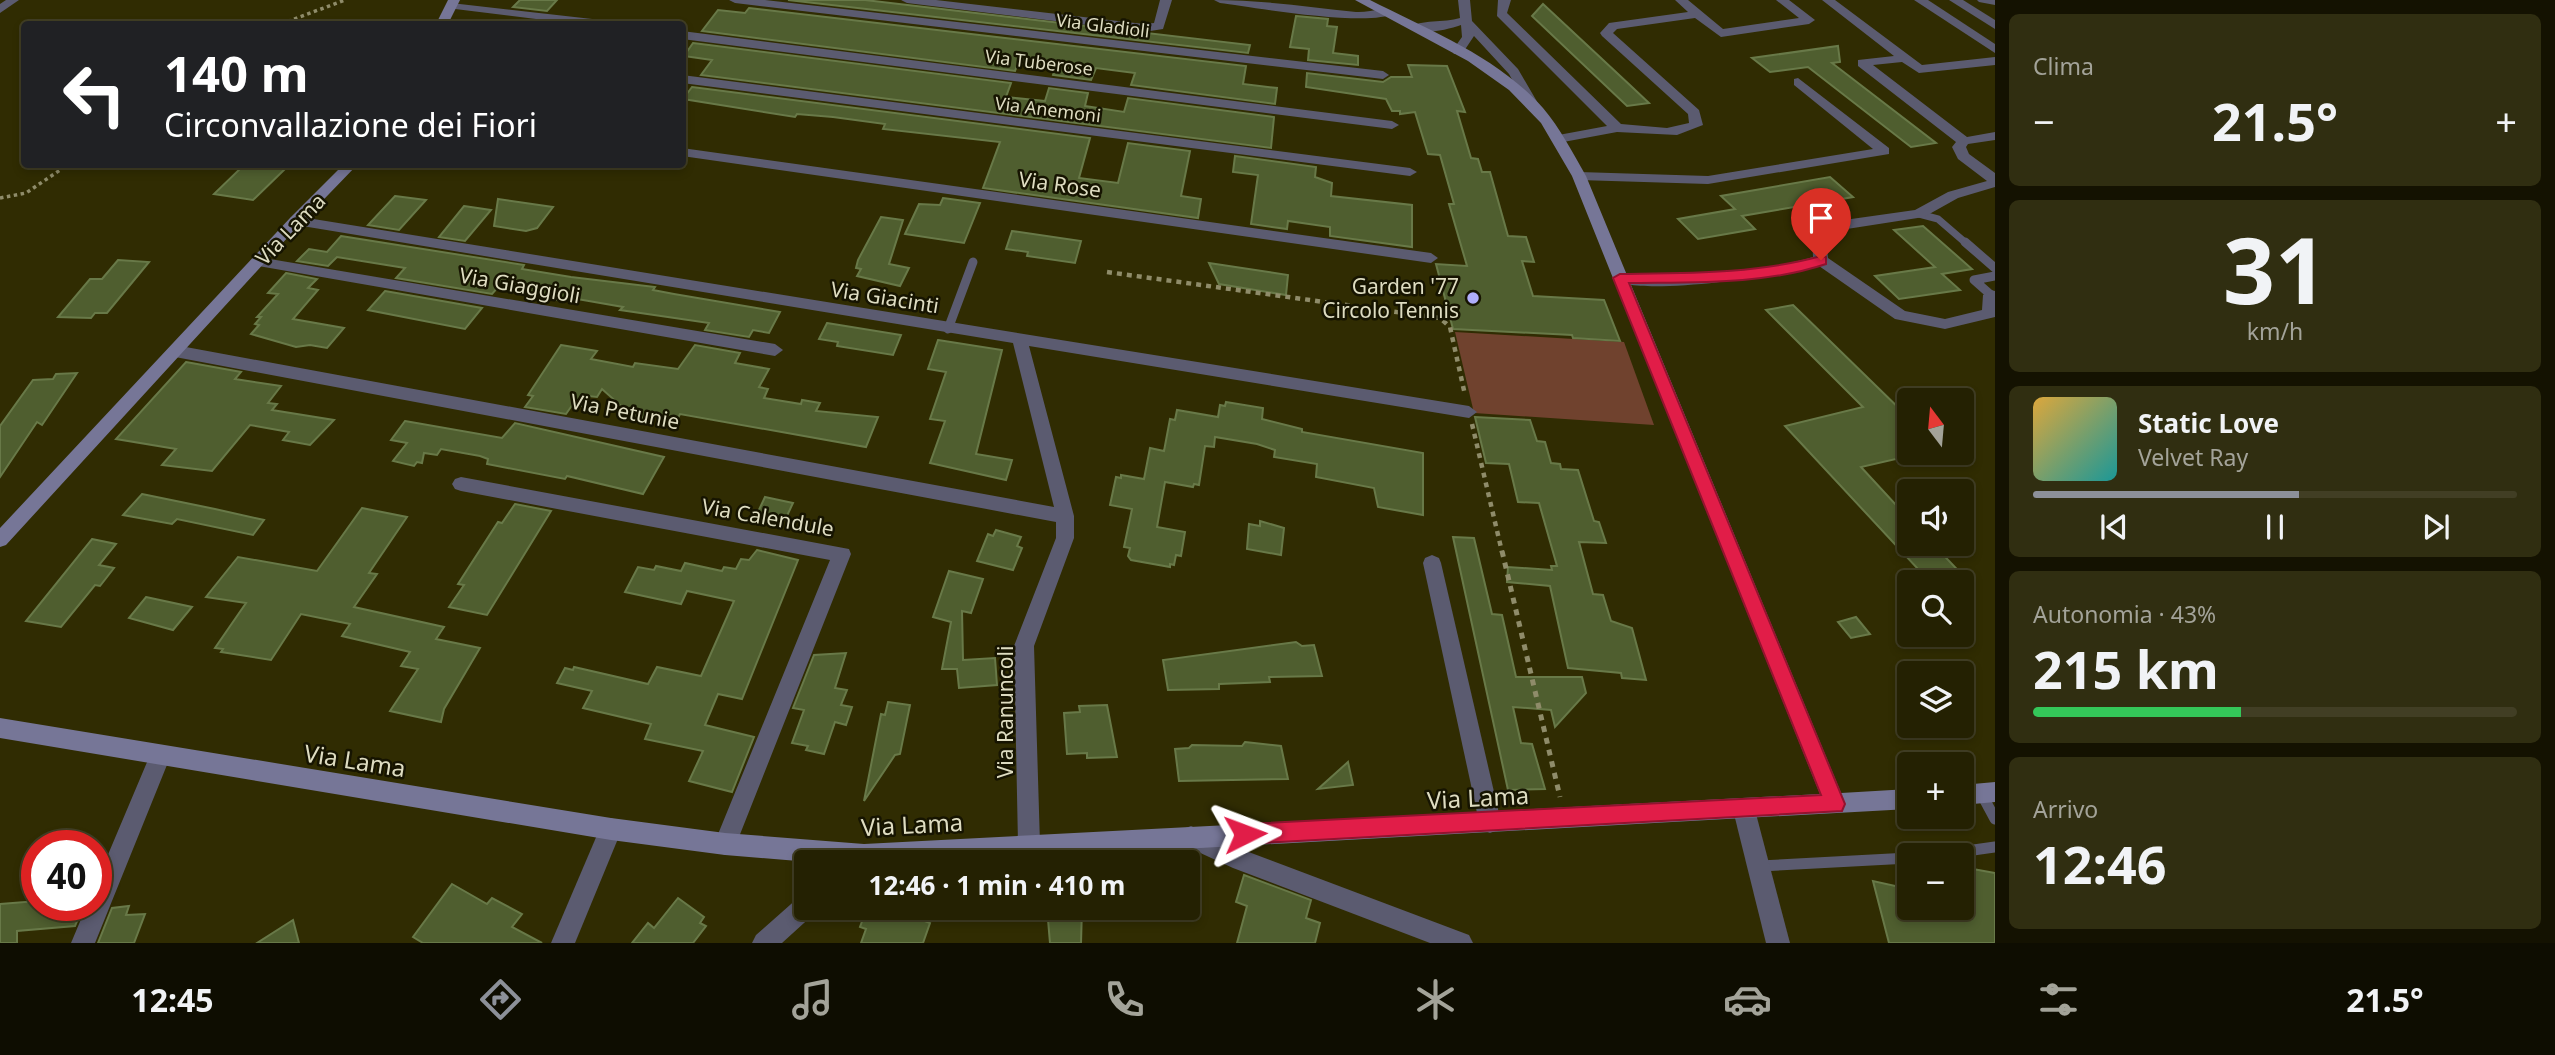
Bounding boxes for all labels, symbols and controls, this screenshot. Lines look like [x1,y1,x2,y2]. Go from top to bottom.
street label: Via Gladioli [1055,7,1151,43]
text: 140 m [164,40,309,106]
street label: Via Tuberose [984,43,1094,81]
icon: left [49,49,140,140]
text: Clima [2033,50,2094,82]
text: 21.5° [2212,85,2338,156]
street label: Via Anemoni [994,91,1102,127]
text: − [2033,95,2055,147]
text: + [2495,95,2517,147]
text: Circonvallazione dei Fiori [164,103,537,146]
street label: Via Rose [1017,164,1103,204]
street label: Via Lama [249,187,331,271]
pin [1791,188,1851,260]
icon: arrive [1802,199,1840,237]
text: 31 [2223,207,2327,331]
street label: Via Giaggioli [457,261,583,309]
place label: Garden '77 Circolo Tennis [1322,272,1459,324]
street label: Via Giacinti [829,275,941,319]
marker: Garden '77 Circolo Tennis [1465,290,1481,306]
text: km/h [2247,315,2303,347]
street label: Via Petunie [568,387,682,435]
north arrow [1897,388,1974,466]
map controls [1897,388,1974,920]
text: Static Love [2138,405,2279,441]
text: Velvet Ray [2138,441,2248,473]
button: sound [1897,479,1974,556]
street label: Via Calendule [700,492,836,542]
icon: previous [2095,508,2133,546]
icon: pause [2256,508,2294,546]
icon: next [2417,508,2455,546]
button: search [1897,570,1974,647]
text: Autonomia · 43% [2033,598,2216,630]
text: 215 km [2033,633,2219,704]
street label: Via Ranuncoli [991,646,1019,778]
button: layers [1897,661,1974,738]
street label: Via Lama [302,736,408,784]
button: + [1897,752,1974,829]
street label: Via Lama [1426,778,1530,816]
text: Arrivo [2033,793,2098,825]
position arrow [1208,797,1282,871]
street label: Via Lama [860,805,964,843]
text: 12:46 [2033,828,2167,899]
speed limit sign: 40 [21,830,112,921]
button: − [1897,843,1974,920]
text: 12:46 · 1 min · 410 m [869,867,1125,903]
icon: directions [476,975,525,1024]
icon: music [788,975,837,1024]
icon: phone [1100,975,1149,1024]
icon: climate [1411,975,1460,1024]
icon: car [1723,975,1772,1024]
icon: filters [2034,975,2083,1024]
text: 12:45 [131,978,214,1021]
text: 21.5° [2346,978,2424,1021]

